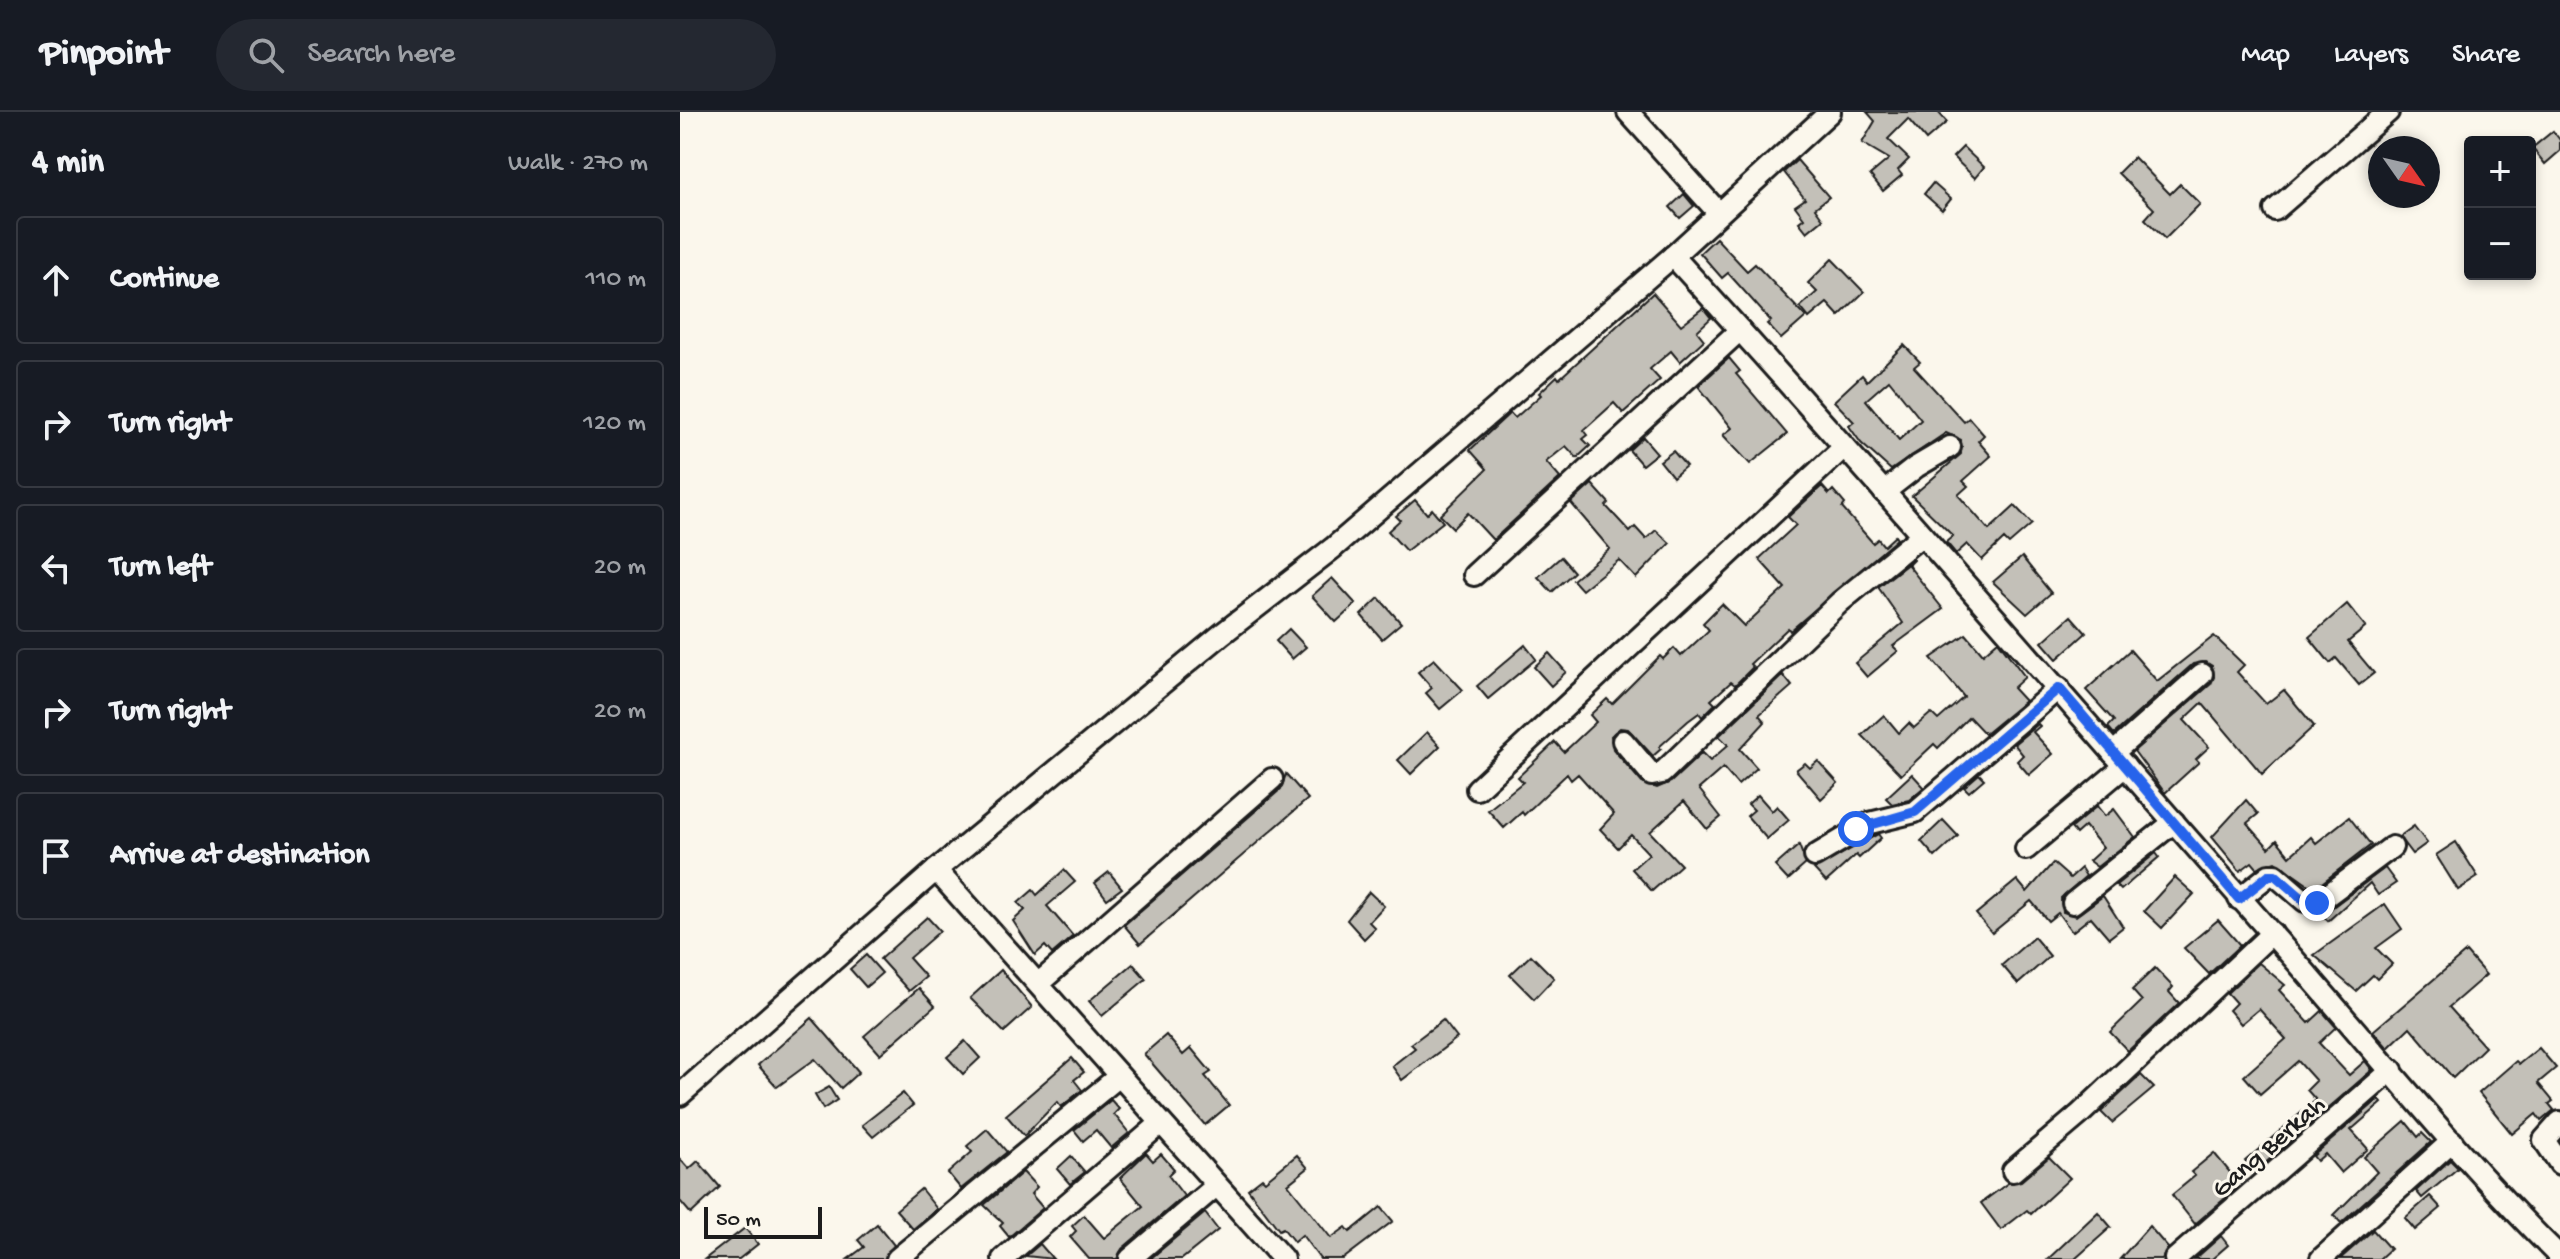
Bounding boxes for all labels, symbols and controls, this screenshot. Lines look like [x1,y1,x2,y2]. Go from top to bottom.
search box [216,19,776,91]
text: Pinpoint [40,33,168,77]
icon: search [244,33,288,77]
text: Search here [308,38,455,73]
text: Map [2241,39,2290,72]
text: Layers [2334,39,2408,72]
text: Share [2452,39,2520,72]
north arrow [2368,136,2440,208]
map controls [2464,136,2536,280]
button: + [2464,136,2536,208]
text: 4 min [32,144,104,184]
text: Walk · 270 m [508,149,648,180]
button: − [2464,208,2536,280]
icon: ahead [34,258,78,302]
text: Continue [110,263,219,298]
text: 110 m [586,265,646,296]
icon: right [34,402,78,446]
text: Turn right [110,407,230,442]
text: 120 m [583,409,646,440]
icon: left [34,546,78,590]
text: Turn left [110,551,211,586]
text: 20 m [594,553,646,584]
icon: right [34,690,78,734]
text: Turn right [110,695,230,730]
text: 20 m [594,697,646,728]
route start [1838,811,1874,847]
icon: arrive [34,834,78,878]
text: Arrive at destination [110,839,370,874]
route end [2299,885,2335,921]
street label: Gang Berkah [2207,1091,2333,1206]
scale bar [704,1203,822,1239]
text: 50 m [716,1208,761,1234]

